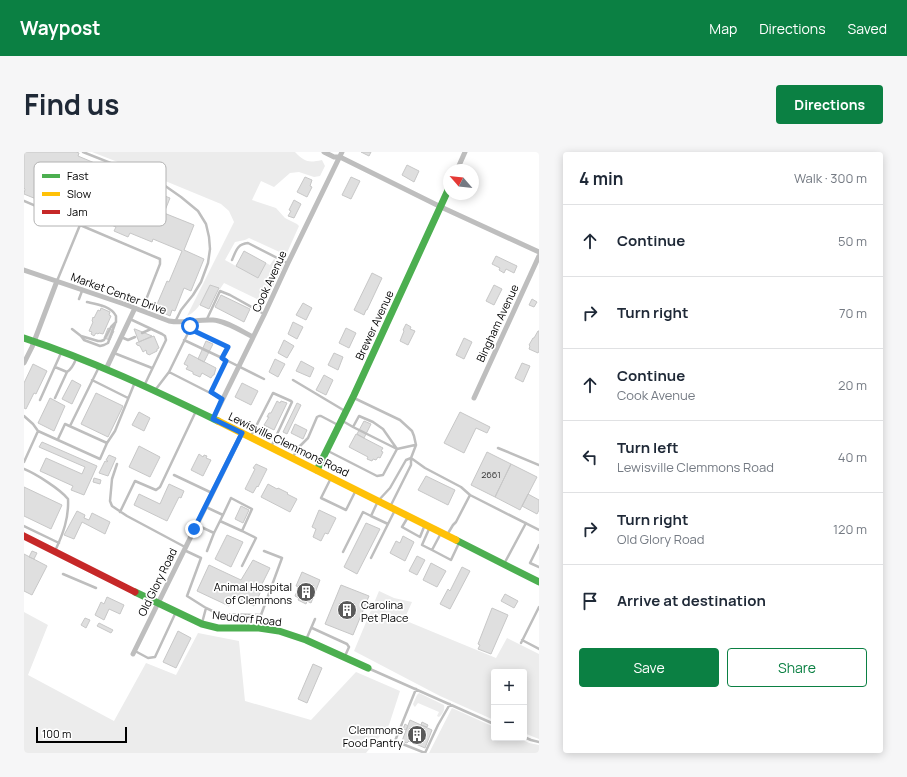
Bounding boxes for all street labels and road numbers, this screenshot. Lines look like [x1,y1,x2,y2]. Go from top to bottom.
street label: Cook Avenue [248,247,290,314]
street label: Market Center Drive [69,269,169,317]
street label: Bingham Avenue [472,281,522,364]
street label: Brewer Avenue [351,287,397,362]
street label: Lewisville Clemmons Road [226,408,352,480]
street label: Old Glory Road [134,545,180,619]
street label: Neudorf Road [212,607,282,629]

